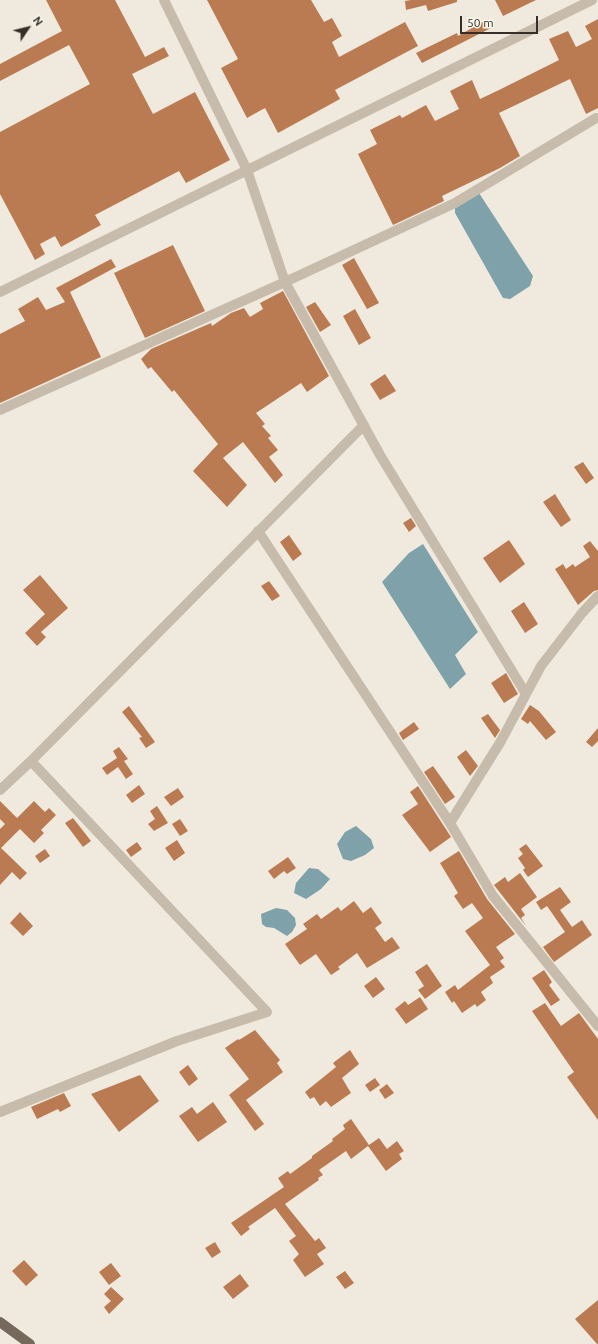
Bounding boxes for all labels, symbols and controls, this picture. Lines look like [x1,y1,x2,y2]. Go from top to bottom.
north arrow [8,8,48,48]
scale bar [462,8,540,34]
text: N [31,14,45,28]
text: 50 m [467,16,494,29]

